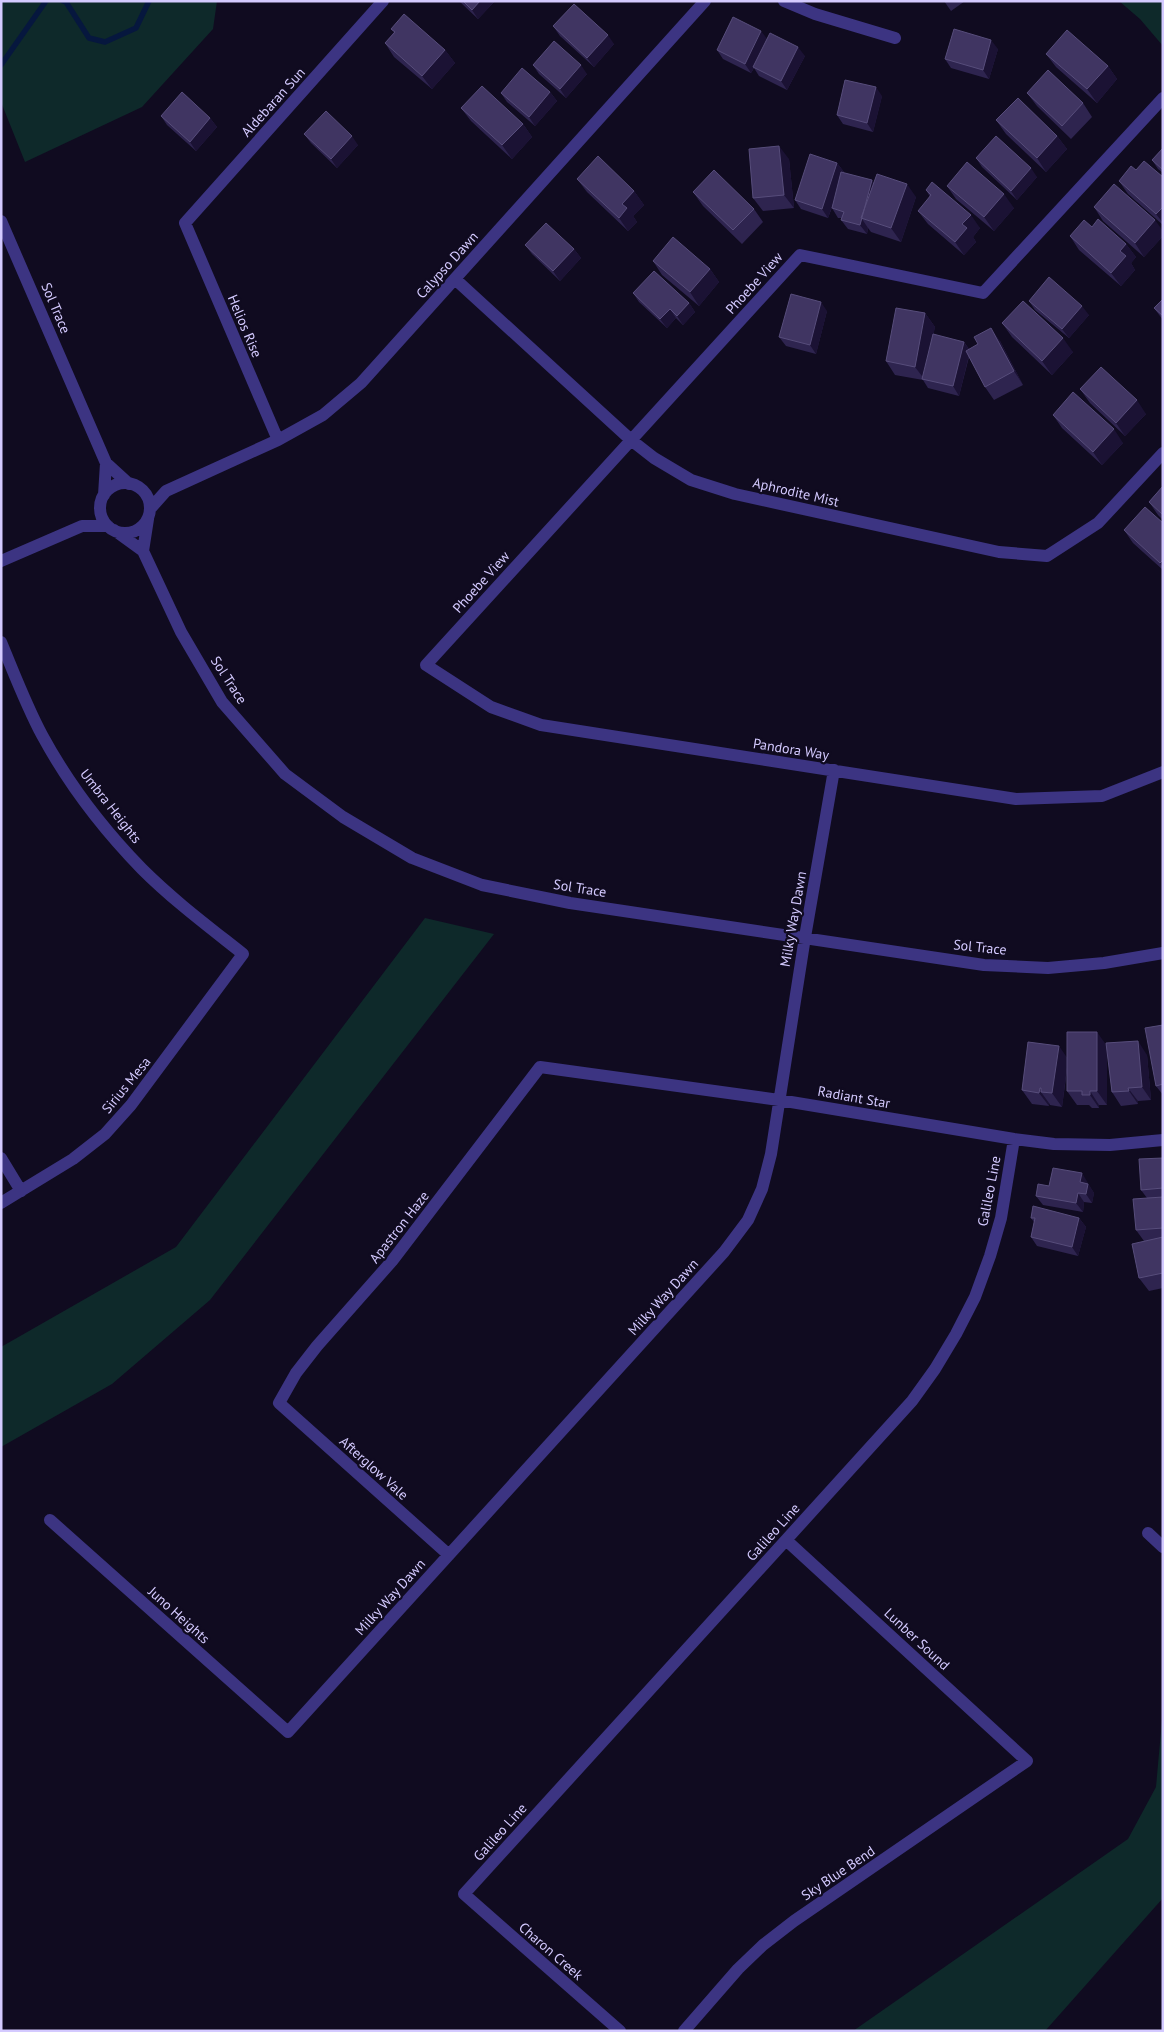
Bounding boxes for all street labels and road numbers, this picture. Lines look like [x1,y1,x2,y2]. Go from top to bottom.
street label: Aldebaran Sun [237,64,309,140]
street label: Calypso Dawn [412,228,482,302]
street label: Phoebe View [722,248,787,318]
street label: Sol Trace [37,280,75,336]
street label: Helios Rise [224,292,266,360]
street label: Aphrodite Mist [751,473,841,511]
street label: Phoebe View [449,547,514,617]
street label: Sol Trace [207,653,251,707]
street label: Pandora Way [752,734,831,764]
street label: Umbra Heights [76,765,146,847]
street label: Milky Way Dawn [776,870,810,968]
street label: Sol Trace [552,875,608,901]
street label: Sol Trace [952,935,1008,959]
street label: Sirius Mesa [98,1053,154,1117]
street label: Radiant Star [816,1082,892,1112]
street label: Galileo Line [973,1154,1005,1228]
street label: Apastron Haze [365,1187,433,1267]
street label: Milky Way Dawn [624,1255,702,1339]
street label: Afterglow Vale [336,1432,412,1504]
street label: Galileo Line [742,1499,804,1565]
street label: Milky Way Dawn [351,1555,429,1639]
street label: Juno Heights [144,1582,214,1647]
street label: Lunber Sound [881,1604,953,1674]
street label: Galileo Line [469,1799,531,1865]
street label: Sky Blue Bend [798,1842,878,1904]
street label: Charon Creek [515,1918,587,1984]

